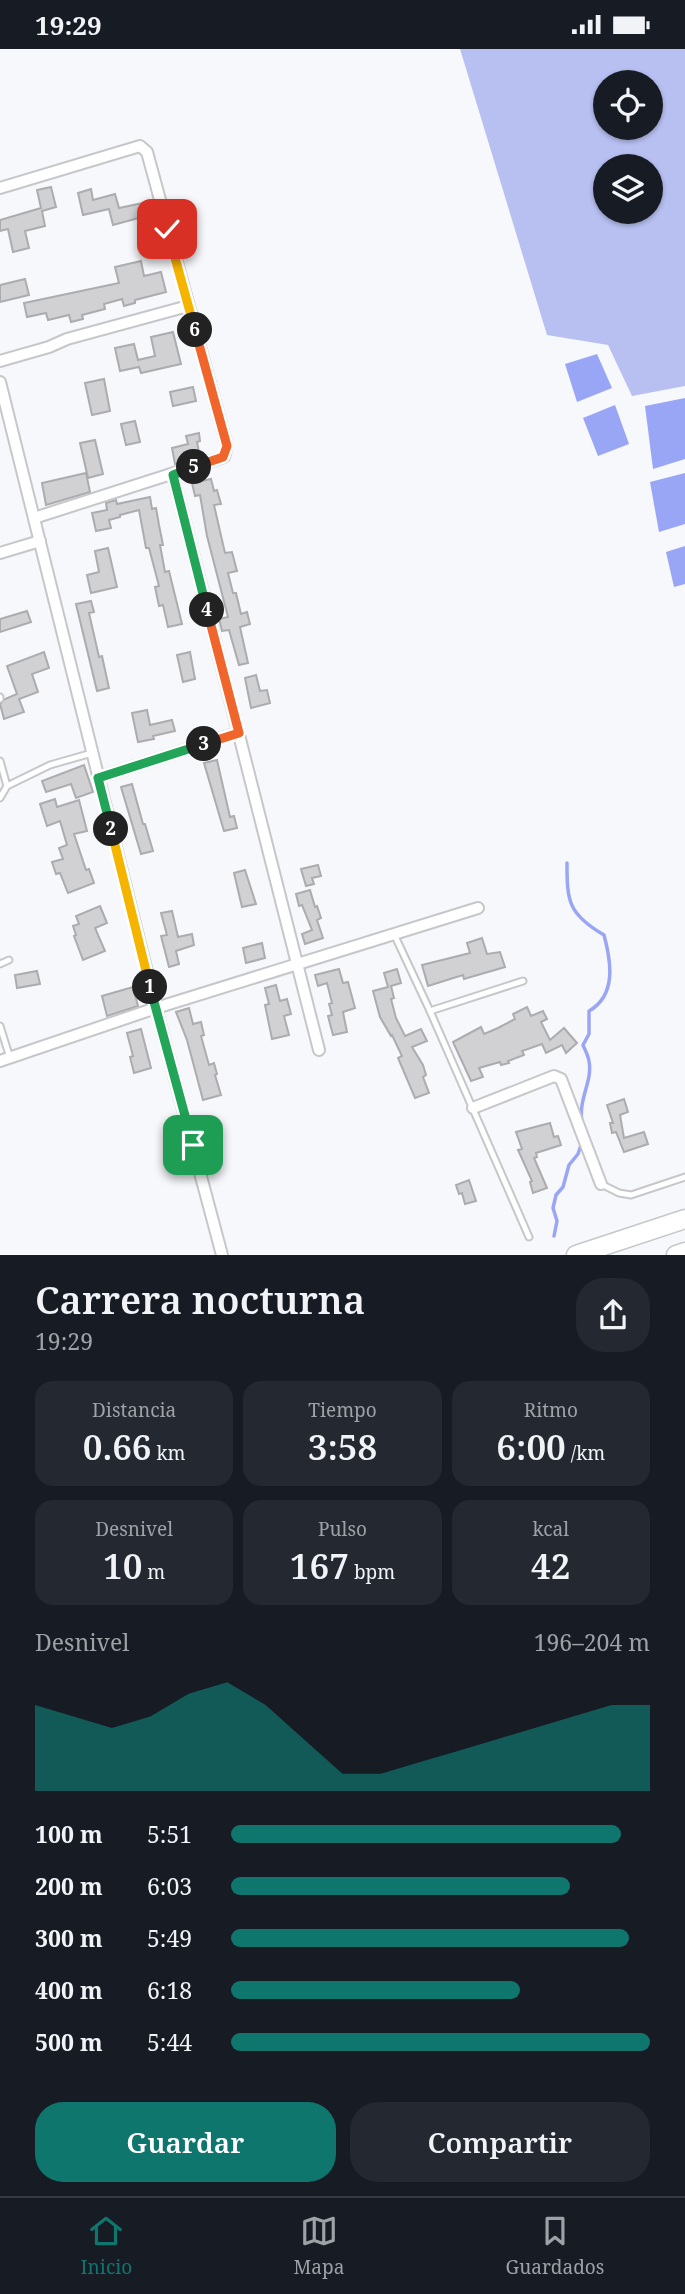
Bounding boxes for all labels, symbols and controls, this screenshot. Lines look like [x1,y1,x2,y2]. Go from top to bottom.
text: 19:29 [35,7,102,43]
map controls [593,70,663,224]
button: locate [593,70,663,140]
button: layers [593,154,663,224]
pin [137,199,197,259]
icon: check [148,210,186,248]
pin: 6 [178,313,212,347]
text: 6 [189,316,200,342]
pin: 5 [176,449,212,485]
text: 5 [188,453,199,479]
pin: 4 [190,593,224,627]
text: 4 [201,596,212,622]
pin: 3 [186,727,222,761]
text: 3 [198,730,209,756]
pin: 2 [94,811,128,847]
text: 2 [105,815,116,841]
pin: 1 [132,969,168,1005]
text: 1 [144,973,155,999]
pin [163,1115,223,1175]
icon: arrive [174,1126,212,1164]
text: Carrera nocturna [35,1273,365,1325]
button: share [576,1278,650,1352]
text: 19:29 [35,1325,93,1357]
text: Distancia [92,1397,176,1423]
text: Tiempo [308,1397,377,1423]
text: Ritmo [524,1397,578,1423]
text: 0.66 [83,1423,152,1470]
text: 3:58 [308,1423,377,1470]
text: 6:00 [496,1423,566,1470]
text: km [152,1440,186,1466]
text: /km [566,1440,605,1466]
text: Desnivel [95,1516,173,1542]
text: Pulso [318,1516,367,1542]
text: kcal [532,1516,569,1542]
text: 10 [103,1542,142,1589]
text: 167 [290,1542,349,1589]
text: 42 [531,1542,571,1589]
text: m [142,1559,165,1585]
text: bpm [349,1559,395,1585]
text: Desnivel [35,1626,129,1658]
text: 196–204 m [534,1626,650,1658]
text: 100 m [35,1818,103,1850]
text: 5:51 [147,1818,192,1850]
text: 200 m [35,1870,103,1902]
text: 6:03 [147,1870,192,1902]
text: 300 m [35,1922,103,1954]
text: 5:49 [147,1922,192,1954]
text: 400 m [35,1974,103,2006]
text: 6:18 [147,1974,192,2006]
text: 500 m [35,2026,103,2058]
text: 5:44 [147,2026,192,2058]
button: Guardar [35,2102,336,2182]
button: Compartir [350,2102,650,2182]
tab: Inicio [81,2212,132,2280]
tab: Mapa [293,2212,344,2280]
tab: Guardados [506,2212,604,2280]

